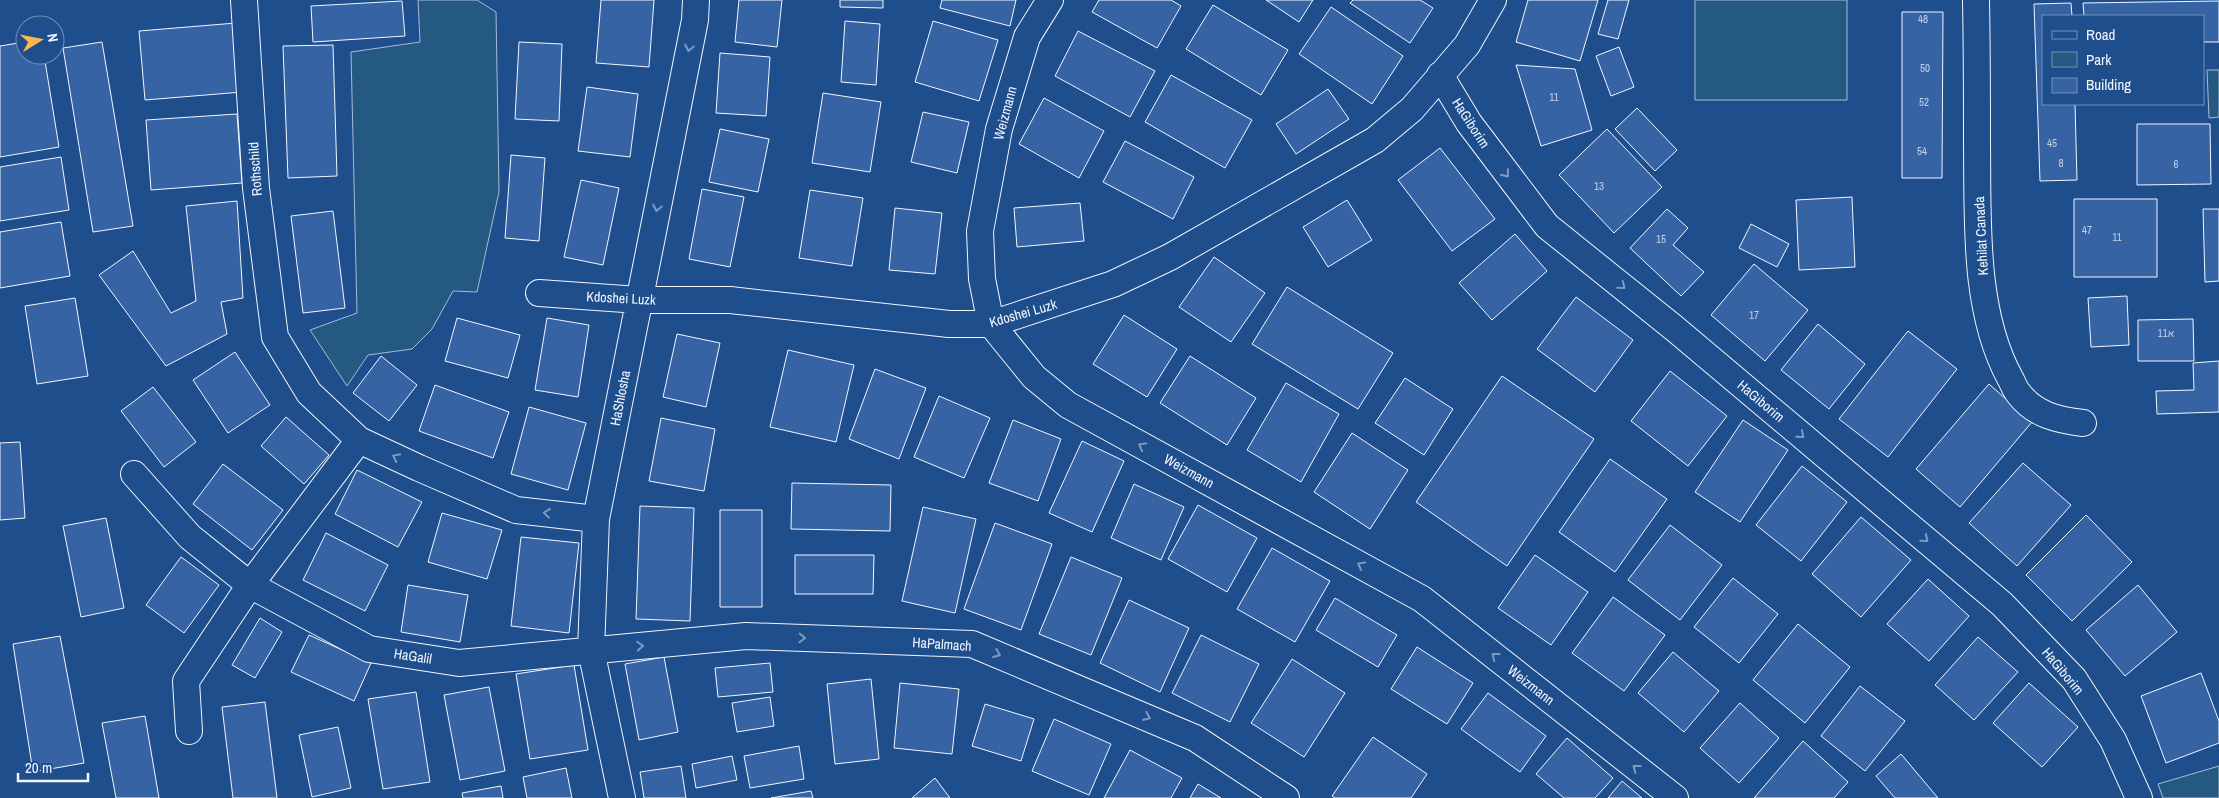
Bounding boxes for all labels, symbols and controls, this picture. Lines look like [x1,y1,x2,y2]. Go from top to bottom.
house number: 48 [1918,12,1928,26]
north arrow [15,15,65,65]
legend [2042,15,2204,105]
text: Road [2086,24,2115,45]
text: N [43,32,62,43]
one-way arrow [685,44,695,53]
text: Park [2086,49,2112,70]
house number: 50 [1920,61,1930,75]
text: Building [2086,74,2131,95]
street label: Weizmann [989,84,1021,142]
house number: 11 [1549,90,1559,104]
street label: HaGiborim [1448,95,1494,151]
house number: 52 [1919,95,1929,109]
house number: 45 [2047,136,2057,150]
street label: Rothschild [244,141,266,197]
house number: 54 [1917,144,1927,158]
house number: 8 [2058,156,2064,170]
house number: 6 [2173,157,2179,171]
one-way arrow [1500,168,1509,177]
house number: 13 [1594,179,1604,193]
street label: Kehilat Canada [1970,195,1992,276]
one-way arrow [653,203,663,212]
house number: 47 [2082,223,2092,237]
house number: 11 [2112,230,2122,244]
house number: 15 [1656,232,1666,246]
one-way arrow [1616,280,1625,288]
street label: Kdoshei Luzk [586,287,656,309]
street label: Kdoshei Luzk [987,295,1059,331]
house number: 17 [1749,308,1759,322]
house number: 11א [2157,326,2175,340]
street label: HaShlosha [606,368,634,427]
street label: HaGiborim [1734,376,1788,426]
one-way arrow [1795,429,1804,438]
one-way arrow [1138,442,1147,452]
street label: Weizmann [1161,450,1217,492]
one-way arrow [392,453,401,464]
one-way arrow [543,508,551,519]
one-way arrow [1919,534,1928,543]
one-way arrow [1357,561,1366,571]
one-way arrow [798,633,806,644]
street label: HaPalmach [912,633,972,655]
one-way arrow [636,641,644,652]
street label: HaGalil [393,644,433,668]
street label: HaGiborim [2038,644,2088,698]
one-way arrow [992,648,1001,659]
one-way arrow [1492,654,1501,662]
street label: Weizmann [1504,661,1558,709]
one-way arrow [1142,711,1151,722]
scale bar [18,750,88,782]
text: 20 m [25,757,52,778]
one-way arrow [1633,765,1642,773]

